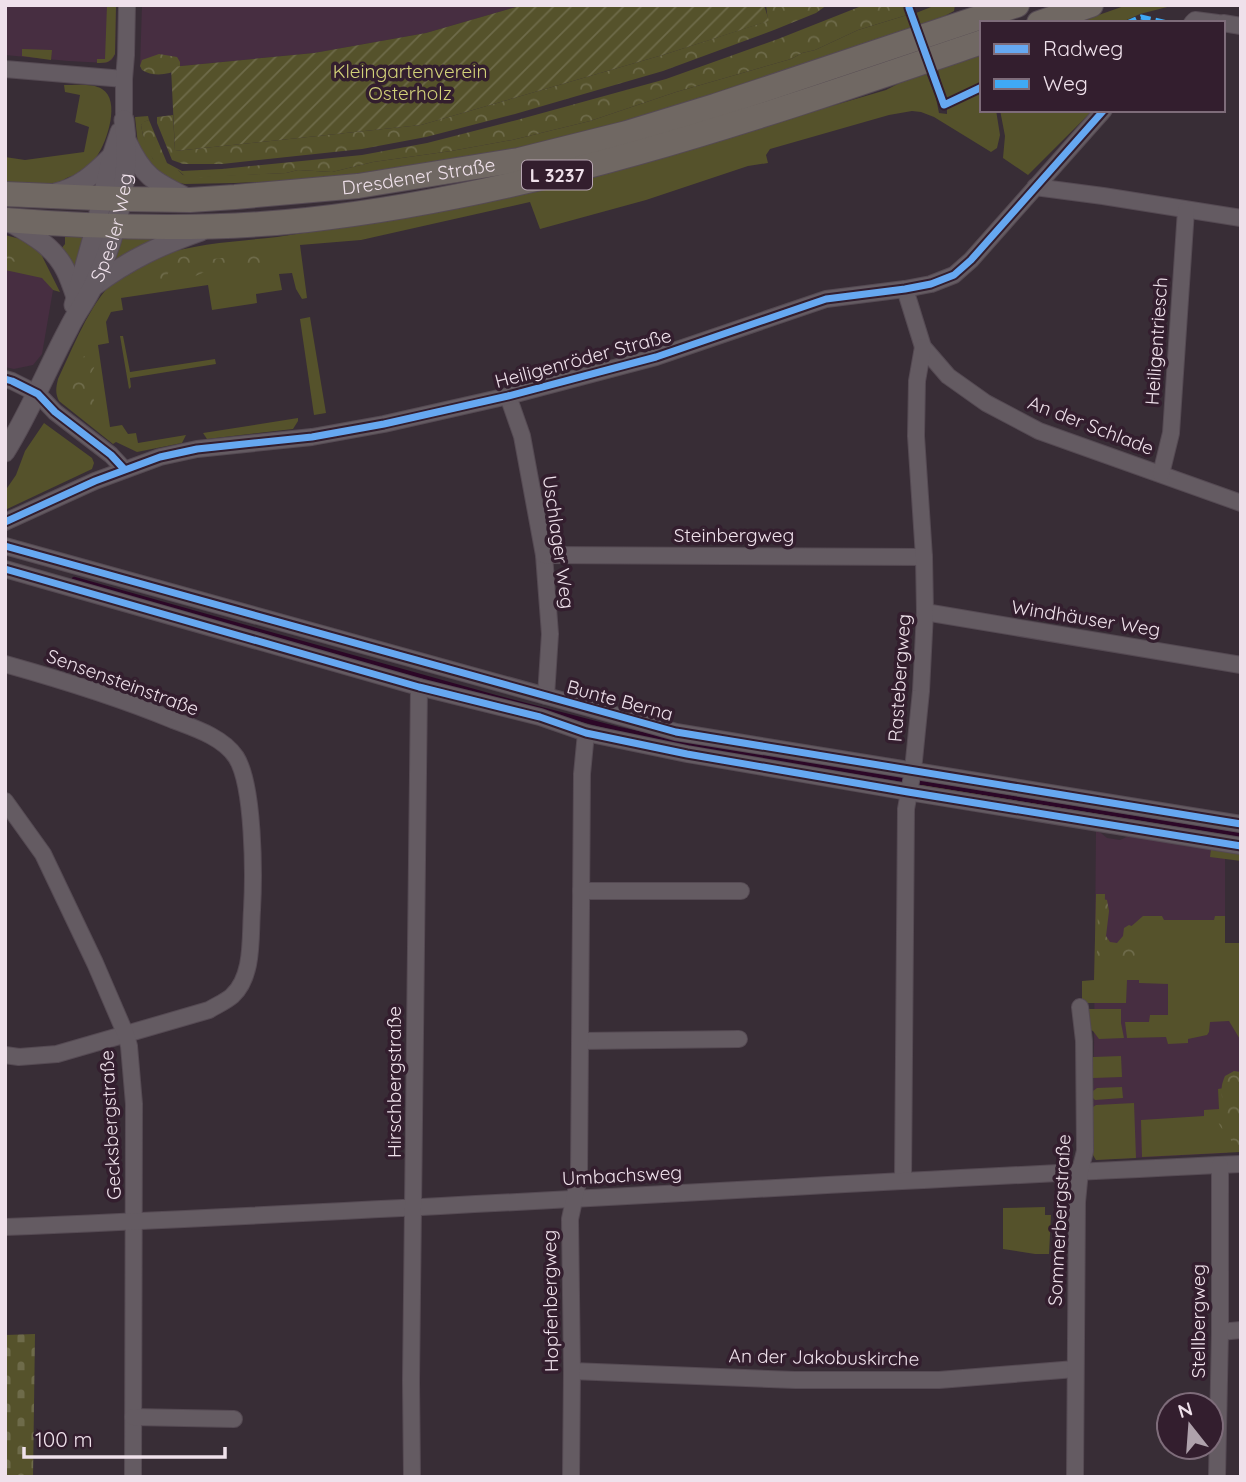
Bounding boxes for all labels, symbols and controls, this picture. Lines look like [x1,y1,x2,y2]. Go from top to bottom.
legend [980,21,1225,112]
text: Radweg [1043,35,1123,61]
park label: Kleingartenverein Osterholz [333,59,487,105]
text: Weg [1043,70,1088,96]
street label: Dresdener Straße [341,152,497,199]
road number: L 3237 [522,160,592,190]
street label: Speeler Weg [85,172,137,286]
street label: Heiligentriesch [1140,276,1172,406]
street label: Heiligenröder Straße [492,323,674,393]
street label: An der Schlade [1025,390,1157,460]
street label: Uschlager Weg [538,474,580,610]
street label: Steinbergweg [674,523,794,547]
street label: Windhäuser Weg [1010,594,1162,642]
street label: Rastebergweg [883,613,915,743]
street label: Sensensteinstraße [44,643,202,721]
street label: Bunte Berna [564,674,676,726]
street label: Hirschbergstraße [382,1006,406,1158]
street label: Gecksbergstraße [94,1050,126,1200]
street label: Sommerbergstraße [1043,1133,1075,1307]
street label: Umbachsweg [561,1160,683,1190]
street label: Hopfenbergweg [537,1230,563,1372]
street label: Stellbergweg [1186,1264,1210,1378]
street label: An der Jakobuskirche [729,1343,919,1371]
north arrow [1155,1391,1225,1461]
text: N [1175,1396,1195,1423]
scale bar [24,1416,226,1460]
text: 100 m [35,1426,93,1452]

